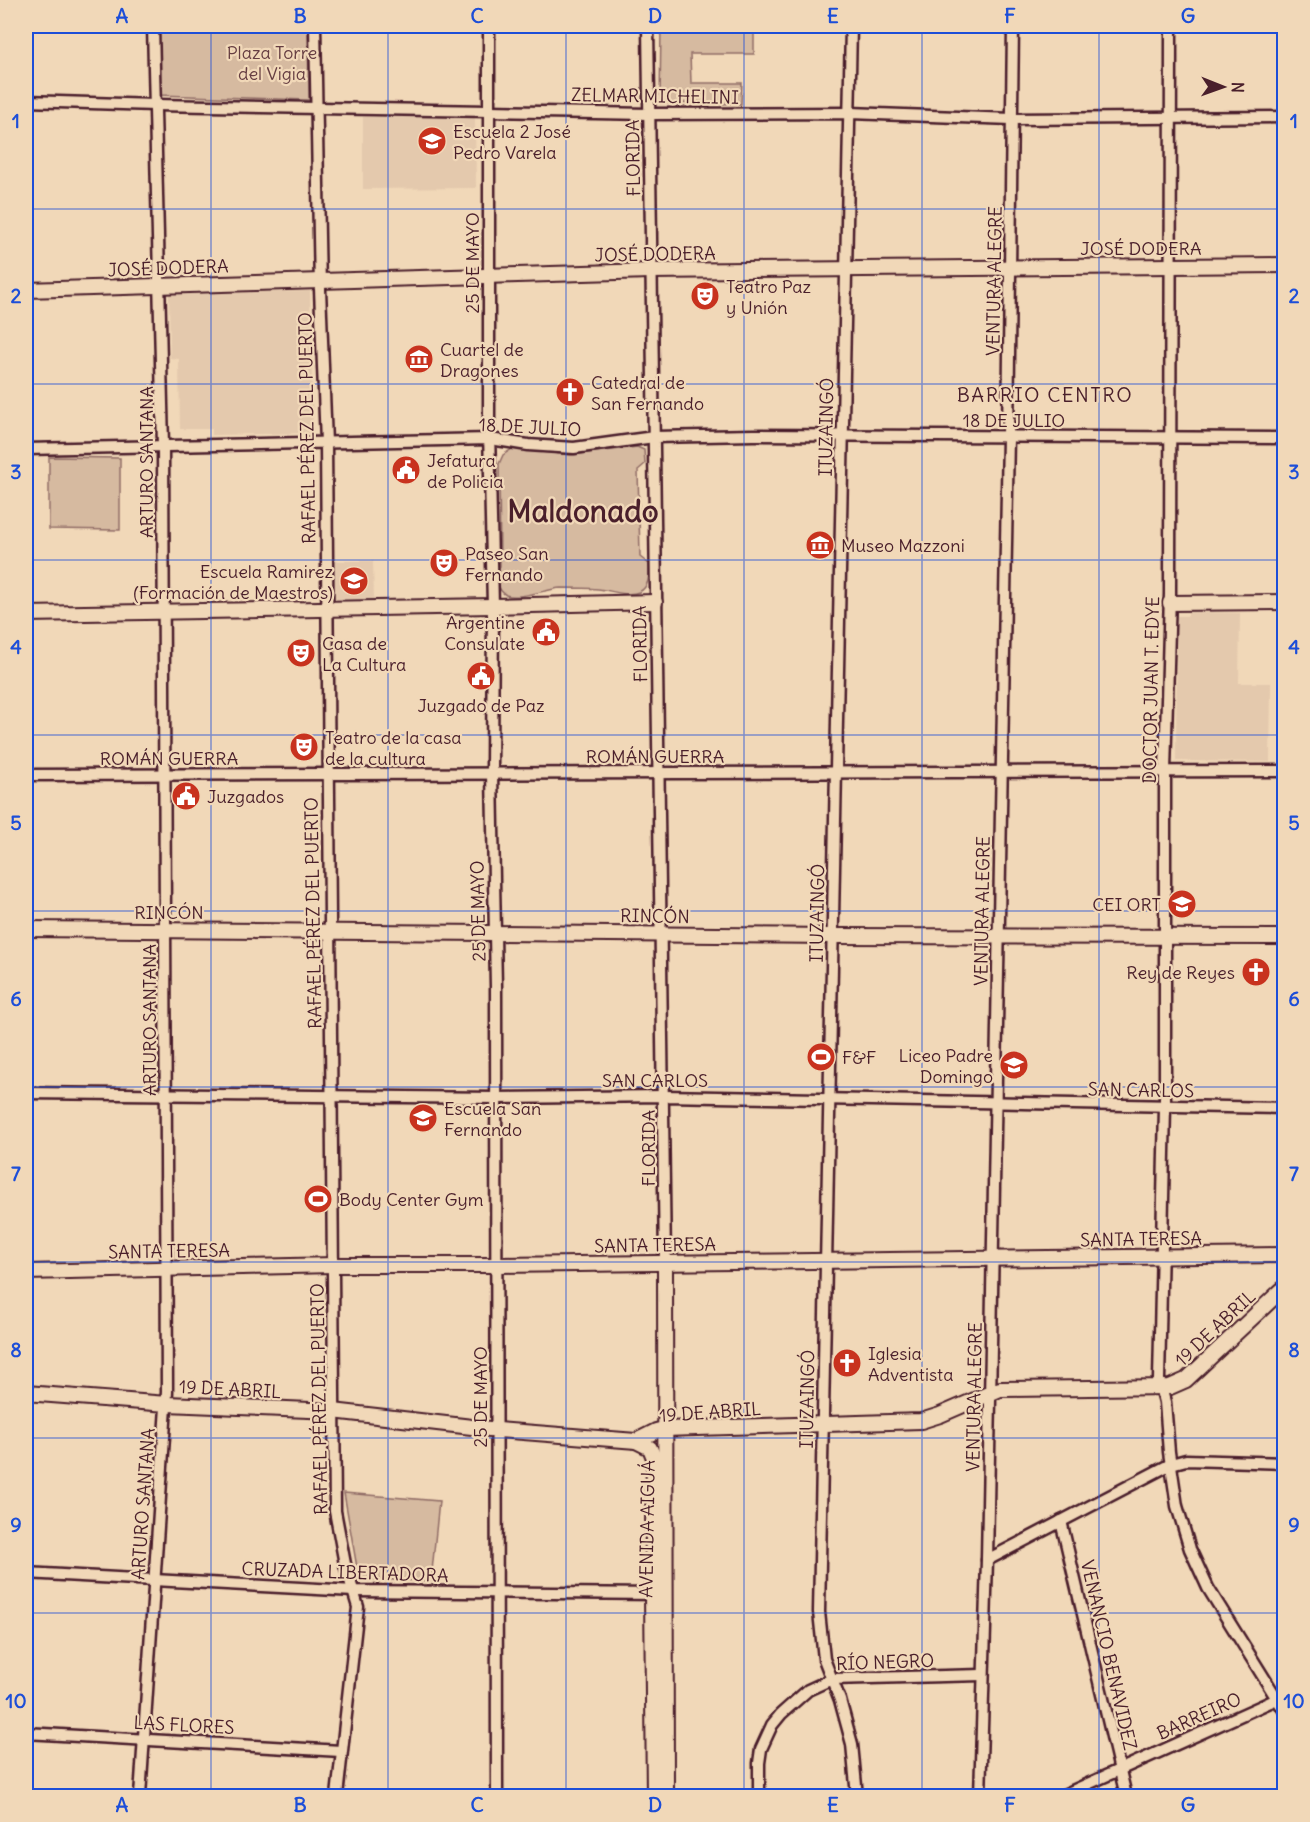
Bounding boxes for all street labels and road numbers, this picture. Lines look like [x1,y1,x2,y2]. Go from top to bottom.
street label: ZELMAR MICHELINI [571,83,739,109]
street label: FLORIDA [621,119,645,197]
street label: VENTURA ALEGRE [981,206,1007,356]
street label: 25 DE MAYO [461,212,484,314]
street label: JOSÉ DODERA [1080,237,1202,260]
street label: JOSÉ DODERA [594,241,716,267]
street label: JOSÉ DODERA [107,254,229,282]
street label: RAFAEL PÉREZ DEL PUERTO [293,312,321,544]
street label: ITUZAINGÓ [814,378,838,476]
street label: ARTURO SANTANA [135,386,158,538]
street label: 18 DE JULIO [963,409,1065,432]
street label: 18 DE JULIO [478,413,582,441]
street label: DOCTOR JUAN T. EDYE [1138,596,1164,784]
street label: FLORIDA [628,605,652,683]
street label: ROMÁN GUERRA [586,745,724,768]
street label: ROMÁN GUERRA [100,747,238,770]
street label: RAFAEL PÉREZ DEL PUERTO [299,797,327,1029]
street label: VENTURA ALEGRE [969,836,995,986]
street label: 25 DE MAYO [466,860,490,962]
street label: ITUZAINGÓ [805,864,829,962]
street label: RINCÓN [134,901,204,924]
street label: RINCÓN [620,904,690,928]
street label: ARTURO SANTANA [138,944,161,1096]
street label: SAN CARLOS [602,1069,708,1092]
street label: SAN CARLOS [1088,1078,1194,1102]
street label: FLORIDA [637,1110,660,1186]
street label: SANTA TERESA [1080,1226,1202,1252]
street label: SANTA TERESA [594,1232,716,1258]
street label: SANTA TERESA [108,1238,230,1264]
street label: RAFAEL PÉREZ DEL PUERTO [305,1283,333,1515]
street label: 19 DE ABRIL [1170,1285,1260,1371]
street label: VENTURA ALEGRE [961,1322,987,1472]
street label: 25 DE MAYO [469,1346,492,1448]
street label: ITUZAINGÓ [795,1350,819,1448]
street label: 19 DE ABRIL [179,1375,282,1403]
street label: 19 DE ABRIL [658,1397,762,1427]
street label: ARTURO SANTANA [126,1427,160,1581]
street label: AVENIDA AIGUÁ [634,1460,660,1598]
street label: CRUZADA LIBERTADORA [241,1557,449,1587]
street label: VENANCIO BENAVIDEZ [1076,1558,1142,1752]
street label: RÍO NEGRO [836,1649,934,1675]
street label: BARREIRO [1153,1687,1245,1745]
street label: LAS FLORES [133,1711,235,1739]

